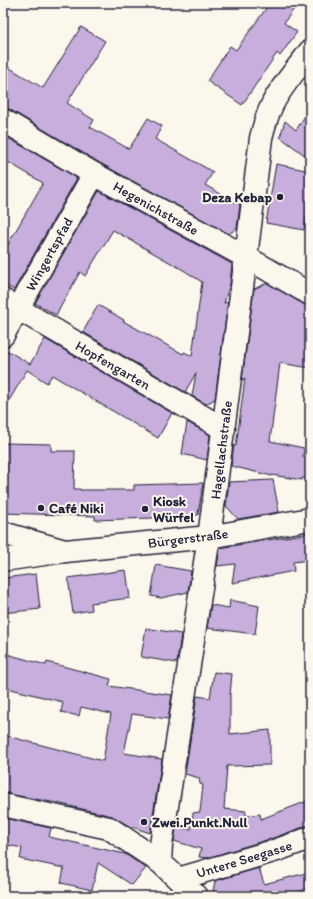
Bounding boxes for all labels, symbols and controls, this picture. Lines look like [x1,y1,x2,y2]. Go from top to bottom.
street label: Hegenichstraße [110,178,202,239]
place label: Deza Kebap [202,189,273,206]
marker: Deza Kebap [275,192,285,202]
street label: Wingertspfad [22,214,77,294]
street label: Hopfengarten [72,337,153,394]
street label: Hagellachstraße [207,400,236,500]
place label: Kiosk Würfel [153,493,195,526]
place label: Café Niki [49,500,104,517]
marker: Café Niki [36,503,46,513]
marker: Kiosk Würfel [140,504,150,514]
street label: Bürgerstraße [147,525,230,552]
place label: Zwei.Punkt.Null [152,814,248,831]
marker: Zwei.Punkt.Null [139,817,149,827]
street label: Untere Seegasse [194,837,294,882]

